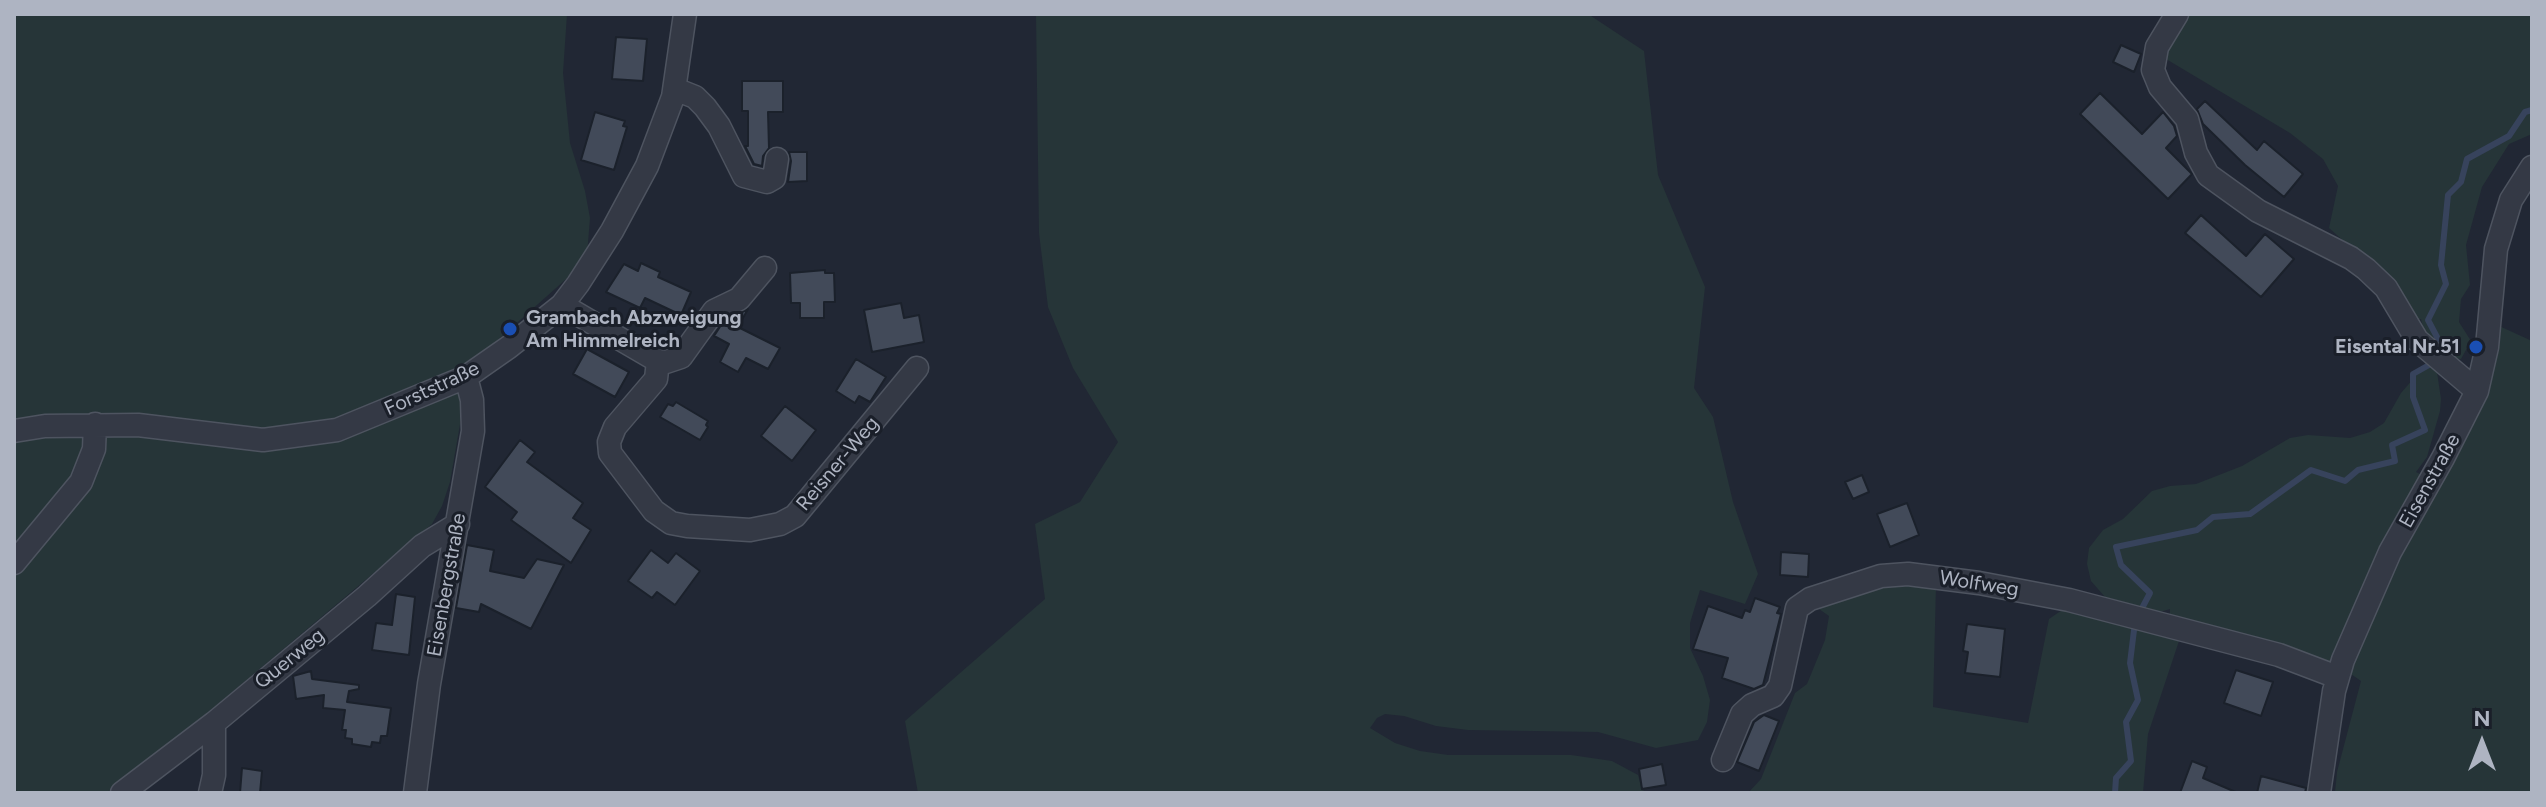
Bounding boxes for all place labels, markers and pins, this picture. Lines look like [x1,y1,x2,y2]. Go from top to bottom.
place label: Grambach Abzweigung Am Himmelreich [526,306,741,353]
marker: Grambach Abzweigung Am Himmelreich [501,320,519,338]
place label: Eisental Nr.51 [2335,335,2460,359]
marker: Eisental Nr.51 [2467,338,2485,356]

